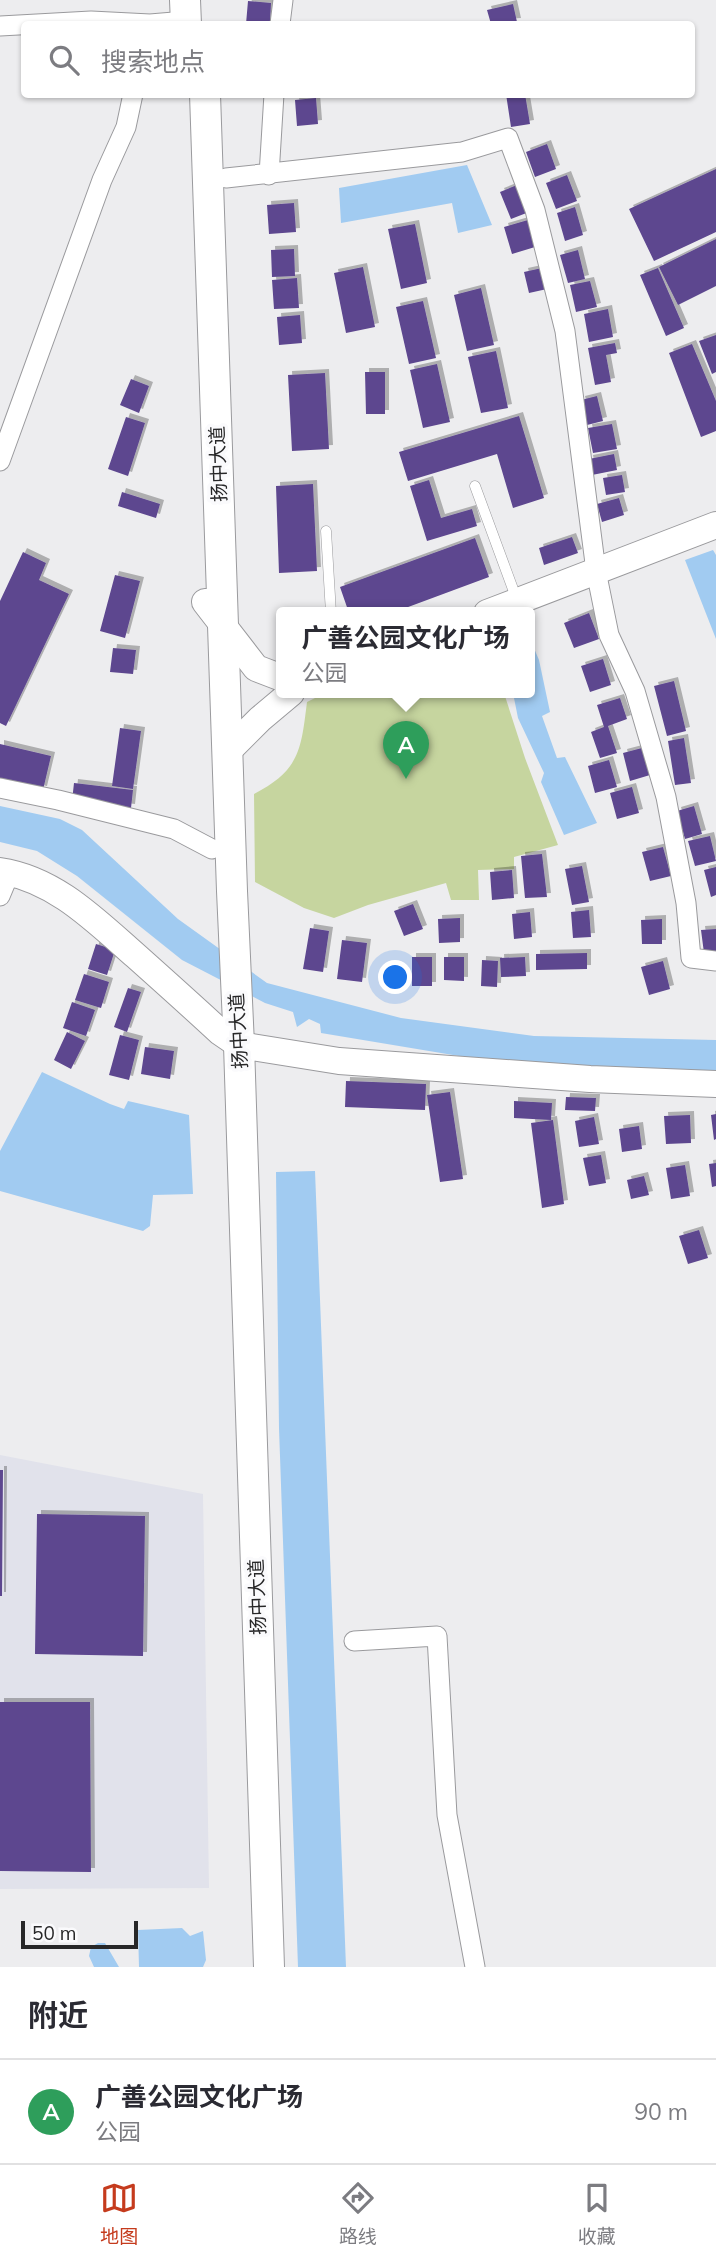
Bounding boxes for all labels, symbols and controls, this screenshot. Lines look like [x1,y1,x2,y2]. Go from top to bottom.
search box [21,21,695,98]
icon: search [45,41,83,79]
text: 搜索地点 [101,45,205,78]
street label: 扬中大道 [205,426,231,502]
popup [276,607,535,698]
text: 广善公园文化广场 [301,621,510,654]
text: 公园 [301,658,347,687]
pin: A [383,721,429,779]
your location [378,960,412,994]
street label: 扬中大道 [224,992,252,1070]
street label: 扬中大道 [244,1559,270,1635]
scale bar [21,1918,138,1950]
text: 50 m [32,1921,76,1945]
text: 附近 [28,1996,88,2034]
text: 广善公园文化广场 [95,2080,303,2113]
text: A [42,2097,60,2126]
text: 90 m [634,2097,688,2126]
text: 公园 [95,2117,141,2146]
tab: 地图 [100,2179,138,2248]
tab: 路线 [339,2179,377,2248]
tab: 收藏 [578,2179,616,2248]

